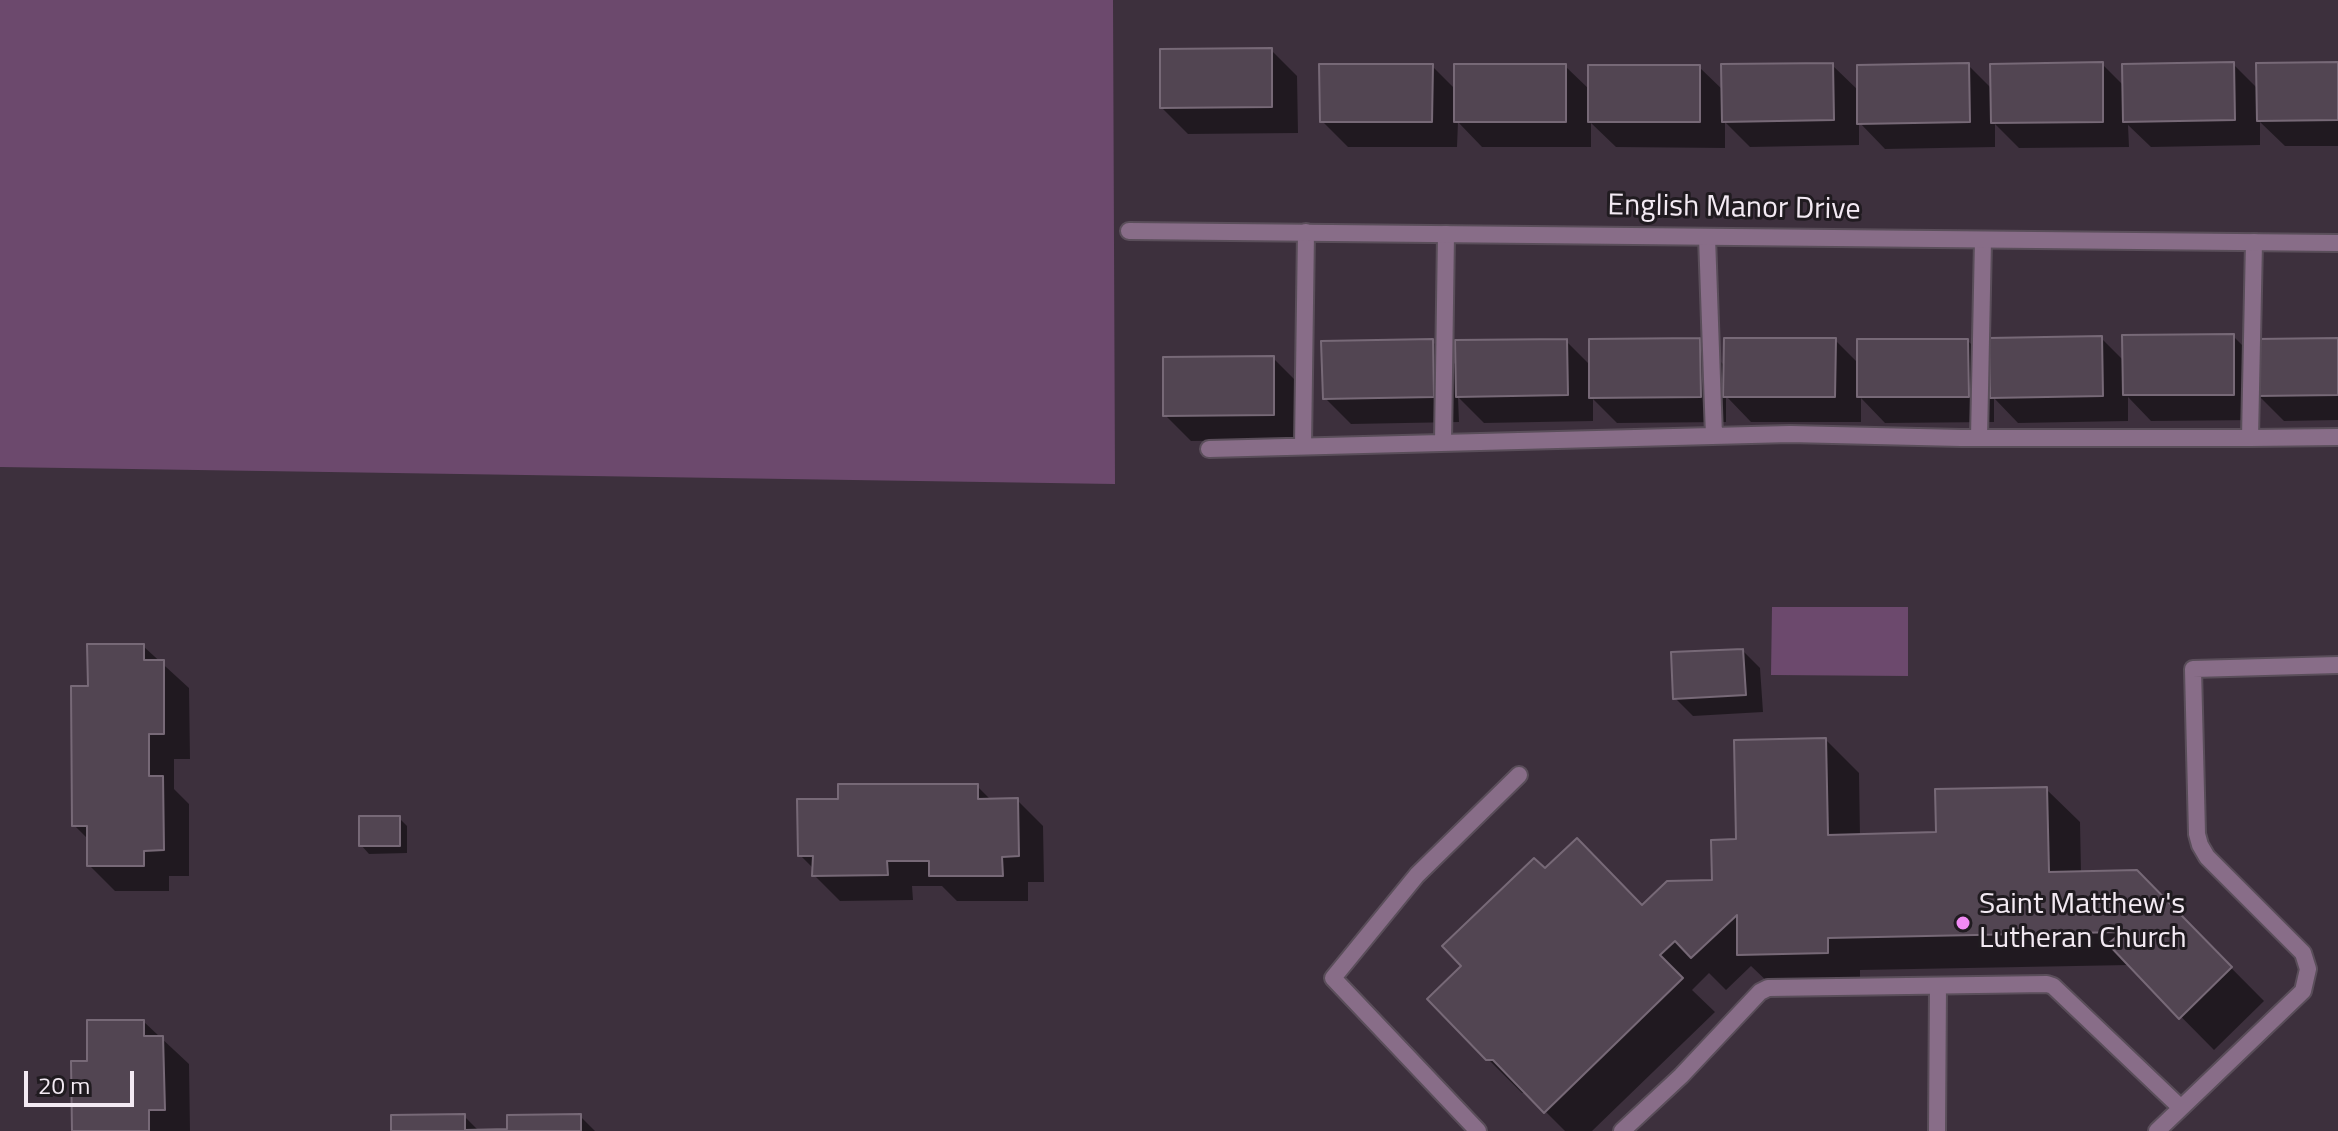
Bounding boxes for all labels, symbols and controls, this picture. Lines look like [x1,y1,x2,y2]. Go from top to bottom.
street label: English Manor Drive [1607,189,1861,229]
place label: Saint Matthew's Lutheran Church [1979,888,2187,958]
marker: Saint Matthew's Lutheran Church [1954,914,1972,932]
scale bar [28,1055,138,1105]
text: 20 m [38,1067,90,1103]

